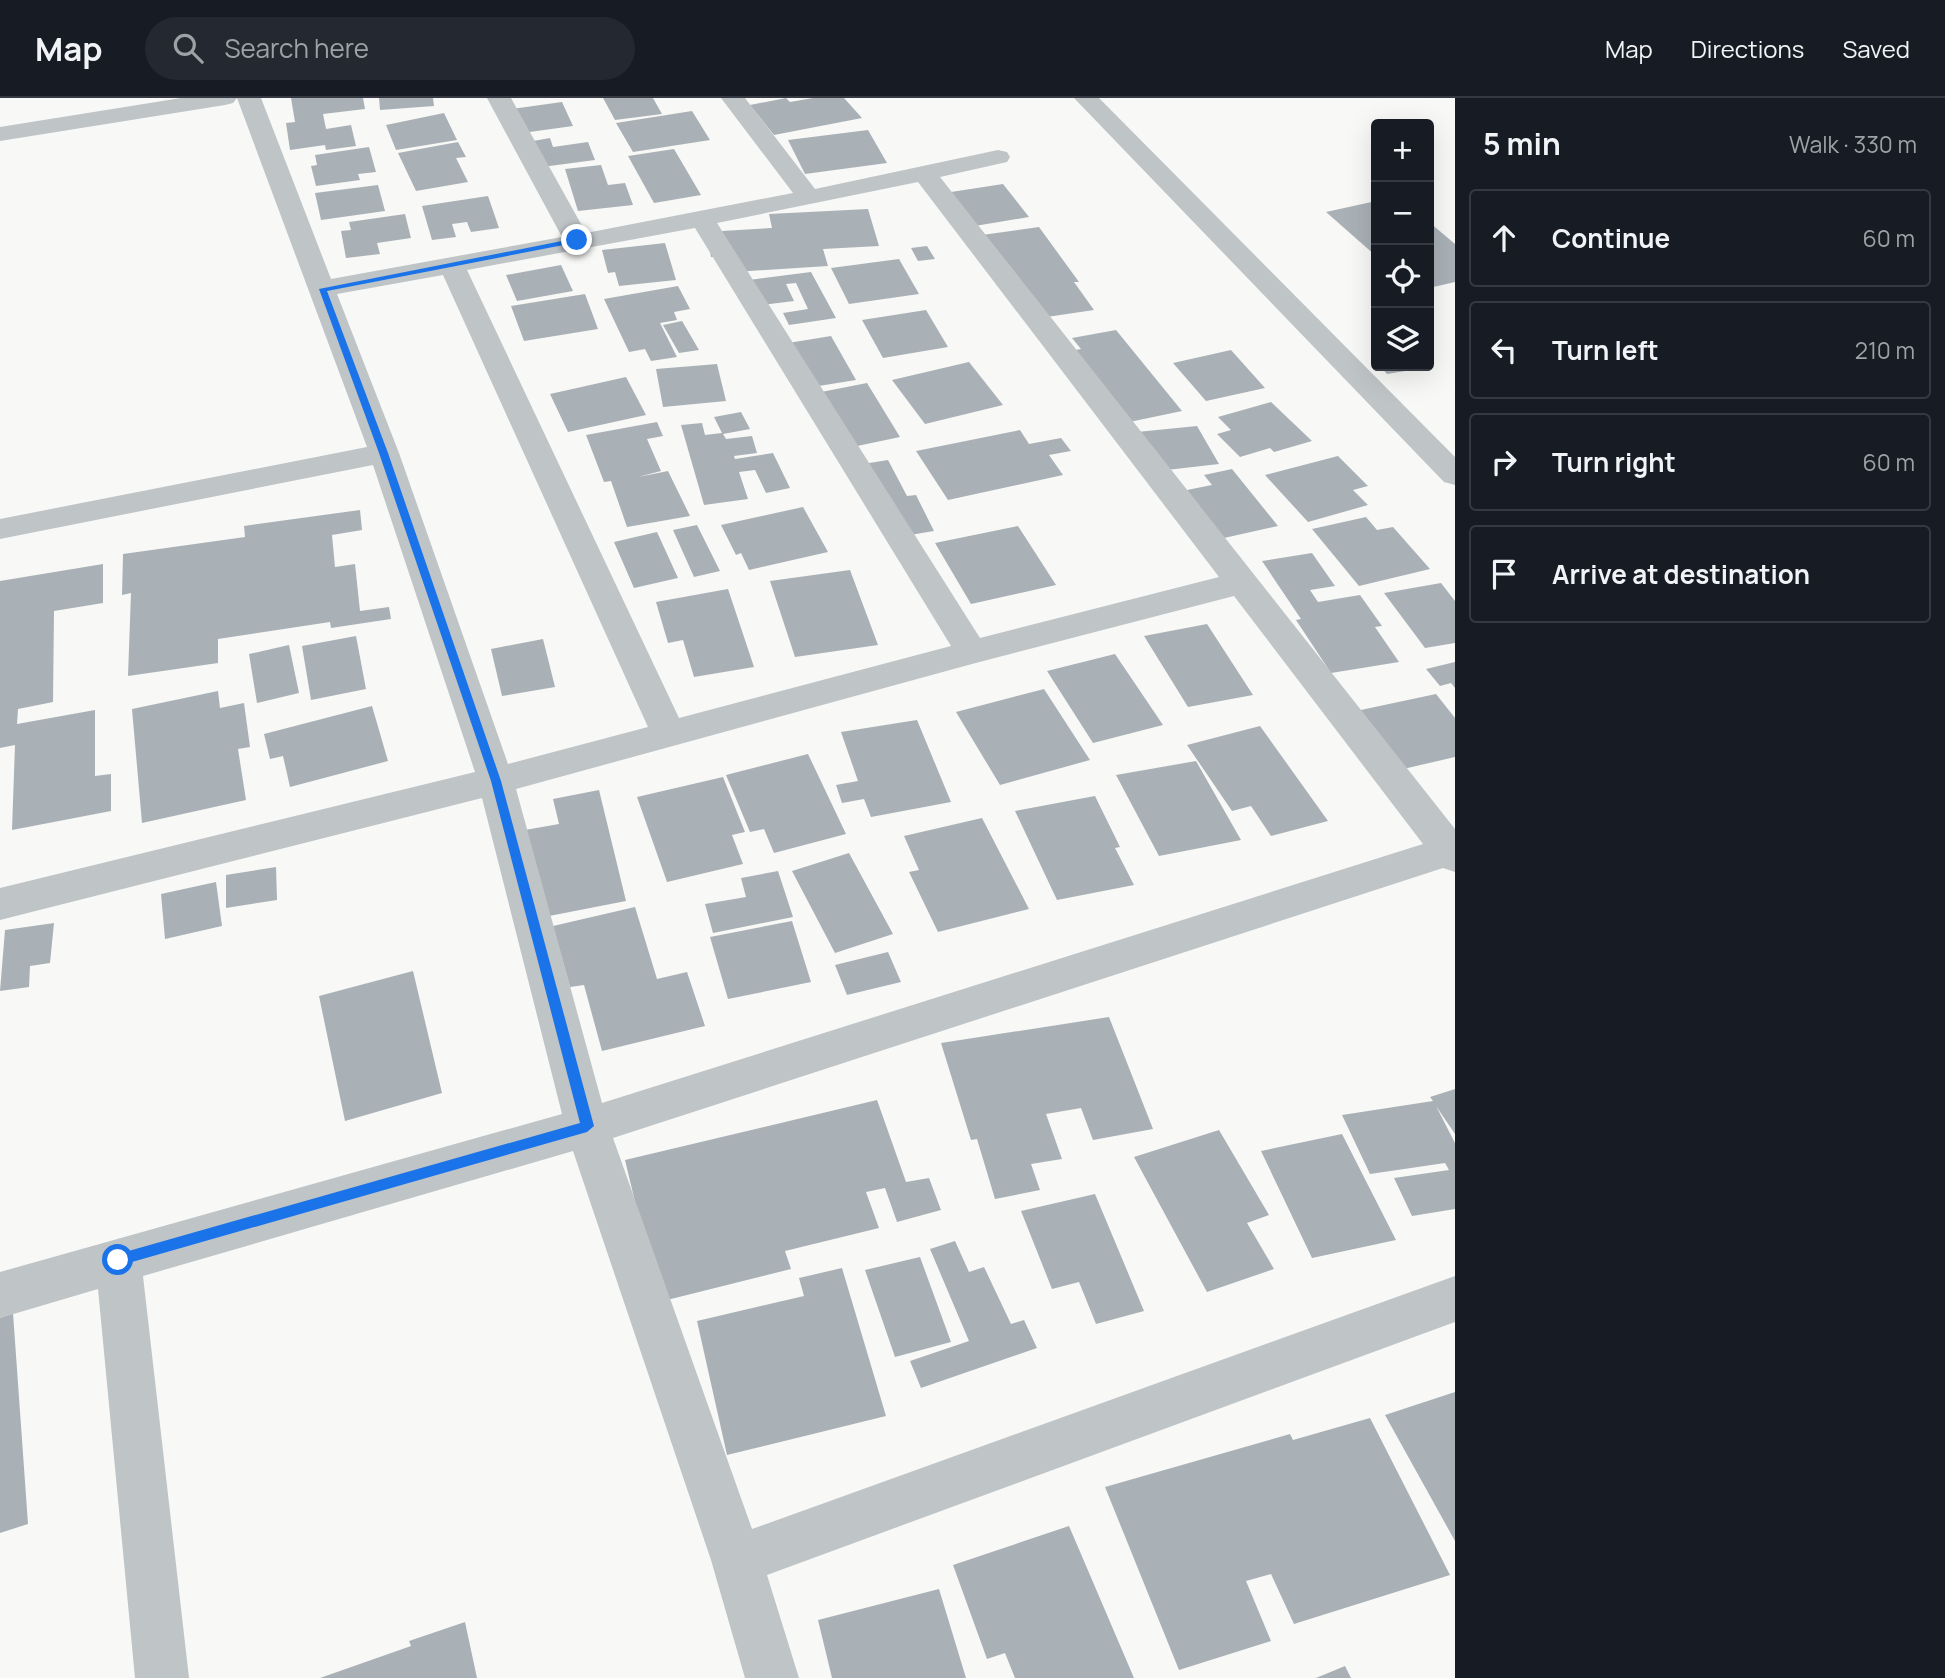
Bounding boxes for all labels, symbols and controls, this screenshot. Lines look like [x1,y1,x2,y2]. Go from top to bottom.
search box [145,17,635,80]
text: Map [35,26,103,71]
icon: search [169,29,207,67]
text: Search here [225,30,369,66]
text: Map [1605,32,1653,65]
text: Directions [1691,32,1804,65]
text: Saved [1842,32,1910,65]
map controls [1371,119,1434,371]
button: + [1371,119,1434,182]
text: 5 min [1483,123,1561,164]
text: Walk · 330 m [1789,128,1917,160]
button: − [1371,182,1434,245]
icon: ahead [1485,219,1523,257]
text: Continue [1552,220,1670,256]
text: 60 m [1863,222,1915,254]
route end [561,224,592,255]
button: locate [1371,245,1434,308]
button: layers [1371,308,1434,371]
icon: left [1485,331,1523,369]
text: Turn left [1552,332,1659,368]
text: 210 m [1855,334,1915,366]
icon: right [1485,443,1523,481]
text: Turn right [1552,444,1676,480]
text: 60 m [1863,446,1915,478]
icon: arrive [1485,555,1523,593]
text: Arrive at destination [1552,556,1810,592]
route start [102,1244,133,1275]

